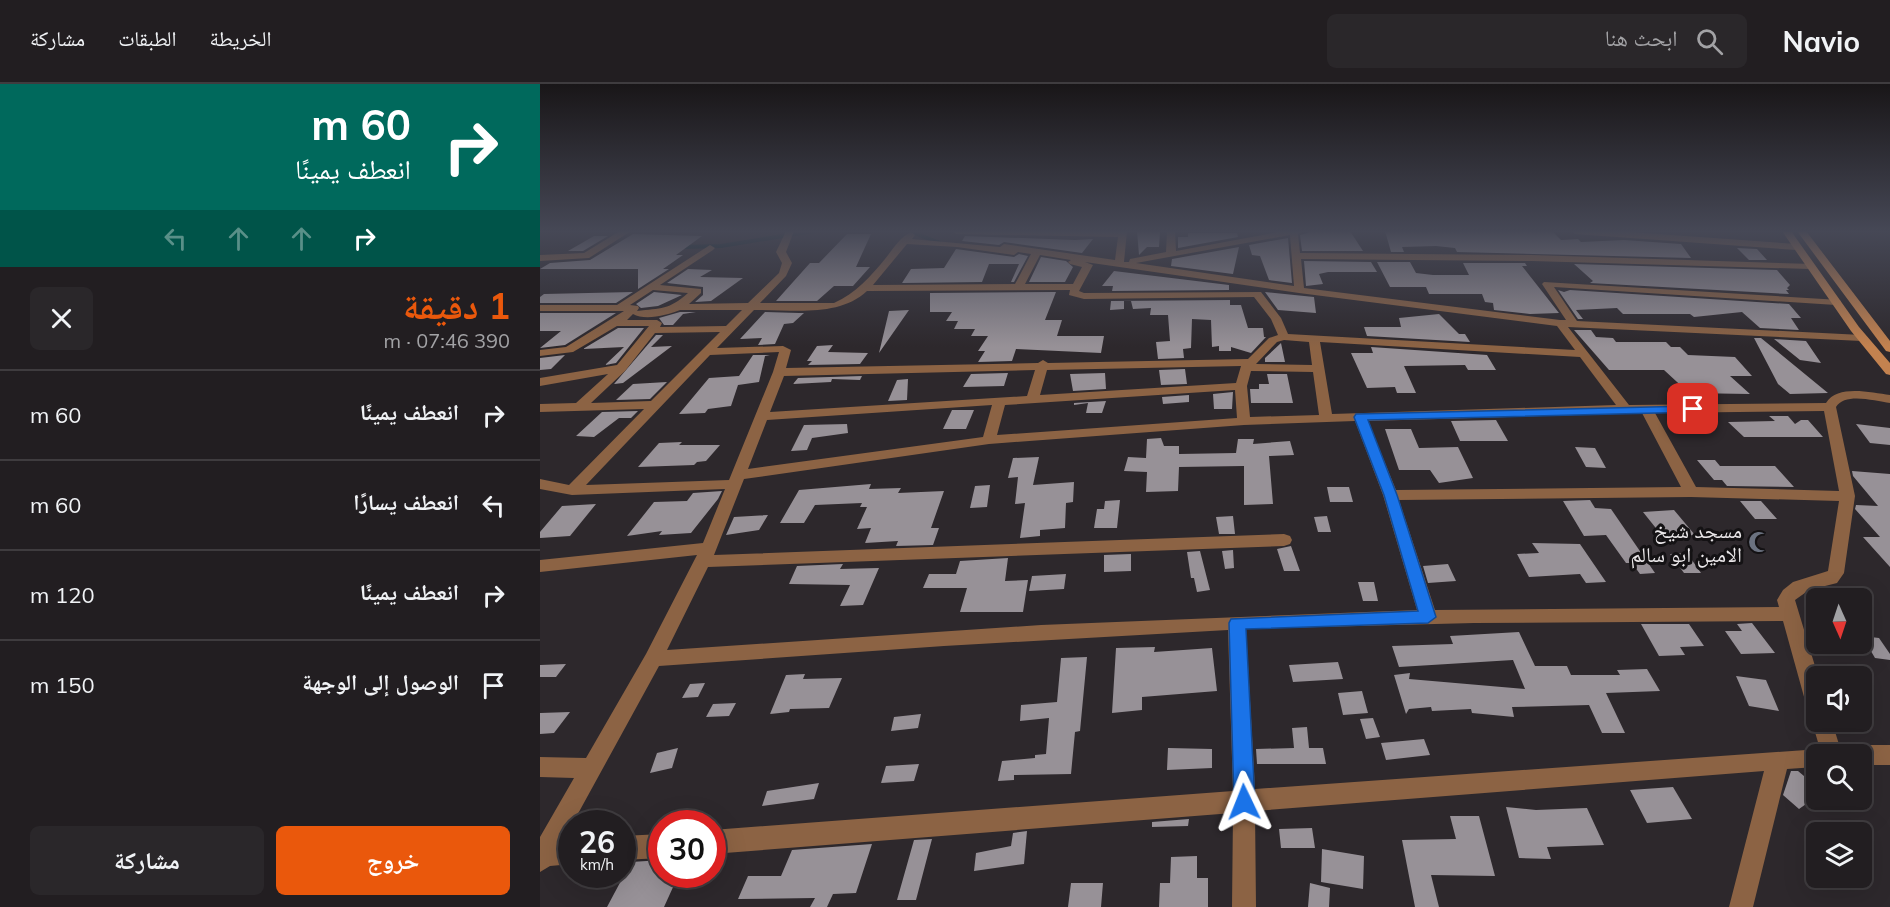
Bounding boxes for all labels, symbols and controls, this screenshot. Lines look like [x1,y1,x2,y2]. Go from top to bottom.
search box [1327,14,1747,68]
text: ابحث هنا [1605,24,1678,52]
text: Navio [1783,24,1860,59]
text: مشاركة [30,25,85,51]
text: الطبقات [118,25,177,51]
text: الخريطة [210,25,271,51]
icon: search [1693,25,1726,58]
text: 60 m [311,98,411,151]
icon: right [432,108,510,186]
text: انعطف يمينًا [295,152,411,186]
icon: left [159,222,192,255]
icon: ahead [222,222,255,255]
icon: ahead [285,222,318,255]
icon: right [348,222,381,255]
text: 1 دقيقة [403,283,510,328]
button: close [30,287,93,350]
text: 390 m · 07:46 [384,328,510,353]
pin [1667,383,1718,434]
icon: arrive [1676,392,1709,425]
text: انعطف يمينًا [360,398,459,426]
icon: right [477,399,510,432]
text: 60 m [30,401,81,429]
text: انعطف يسارًا [353,488,459,516]
icon: left [477,489,510,522]
text: 60 m [30,491,81,519]
place label: مسجد شيخ الامين ابو سالم [1630,517,1742,569]
mosque icon: مسجد شيخ الامين ابو سالم [1747,530,1771,554]
text: انعطف يمينًا [360,578,459,606]
icon: right [477,579,510,612]
text: 120 m [30,581,95,609]
north arrow [1806,588,1872,654]
map controls [1806,588,1872,888]
button: sound [1806,666,1872,732]
text: الوصول إلى الوجهة [302,668,459,696]
icon: arrive [477,669,510,702]
text: 150 m [30,671,95,699]
button: search [1806,744,1872,810]
position arrow [1212,770,1276,834]
speed limit sign: 30 [648,810,726,888]
button: layers [1806,822,1872,888]
text: 26 [579,823,615,861]
button: مشاركة [30,826,264,895]
button: خروج [276,826,510,895]
text: km/h [580,855,614,874]

